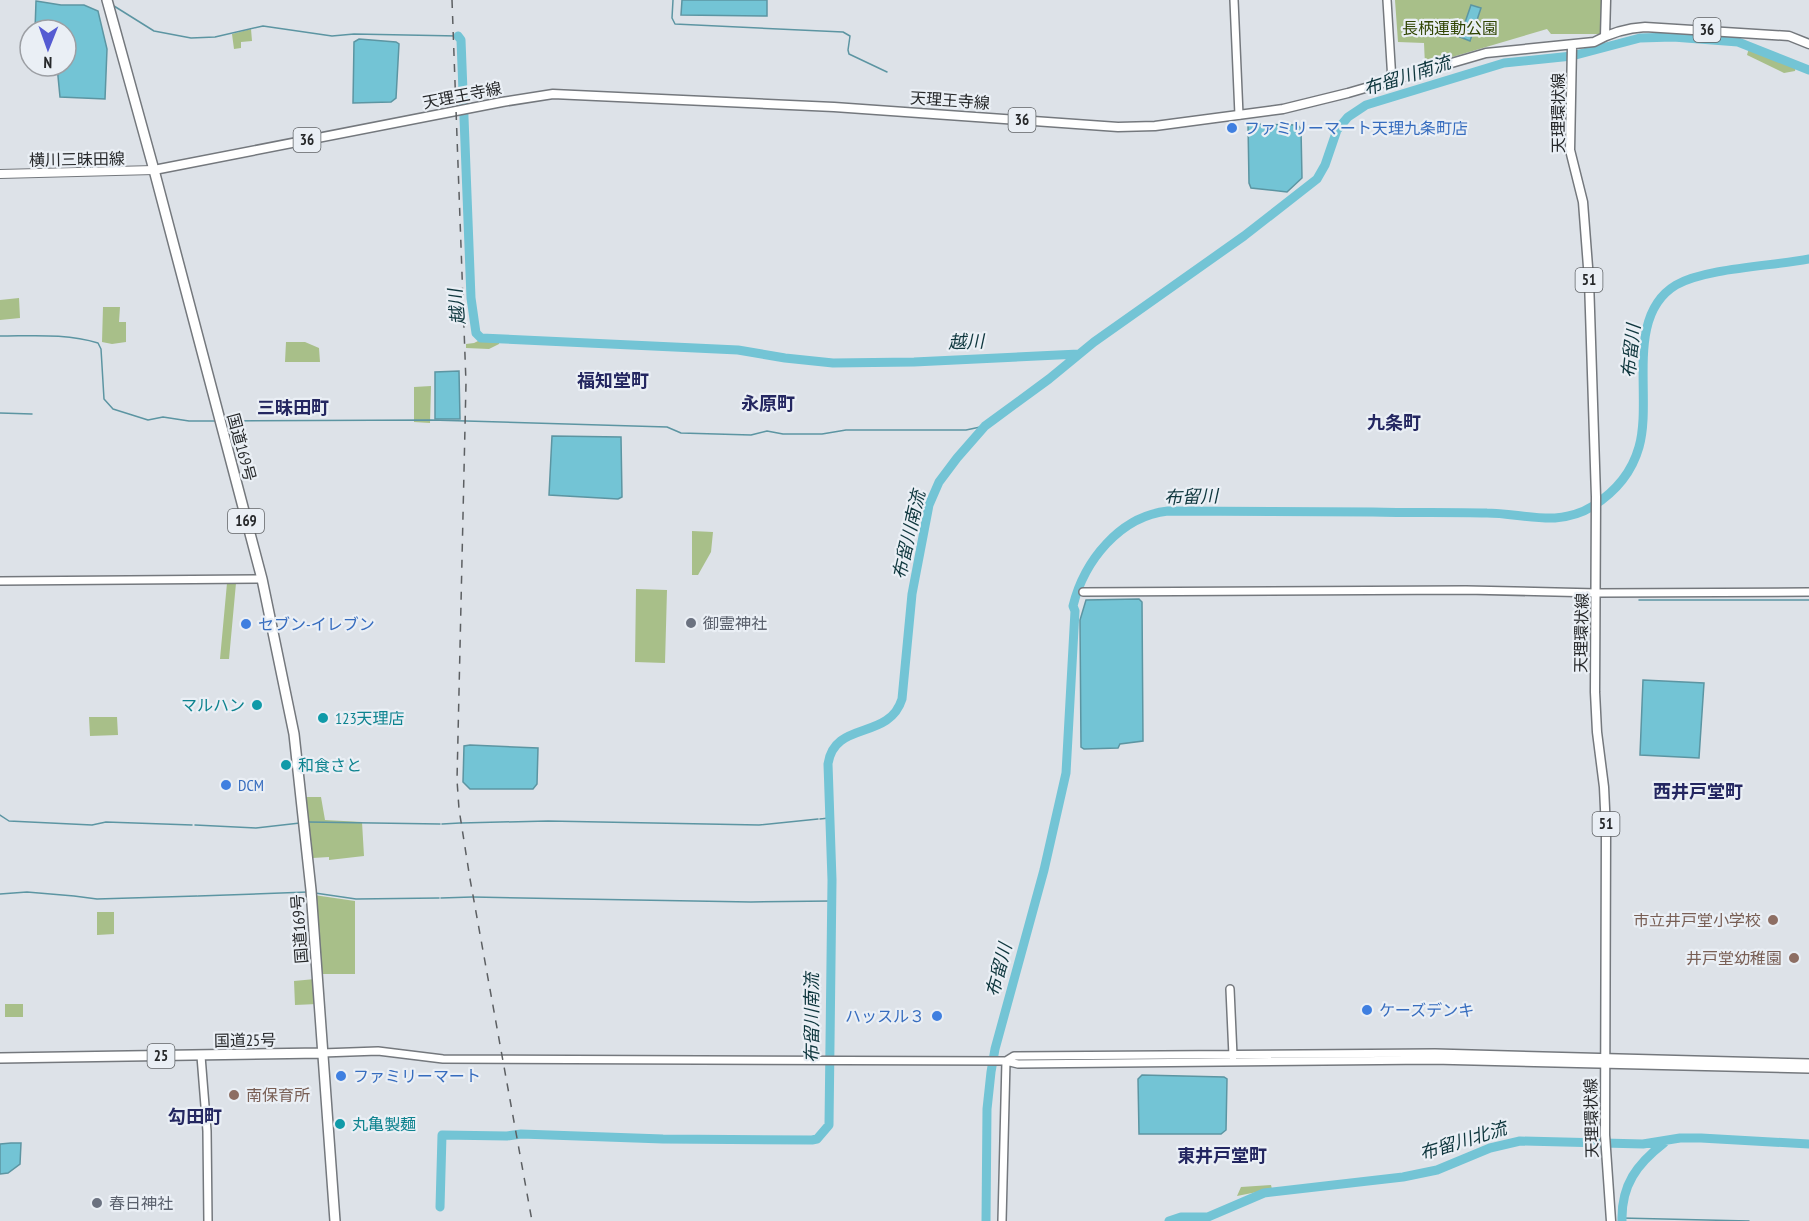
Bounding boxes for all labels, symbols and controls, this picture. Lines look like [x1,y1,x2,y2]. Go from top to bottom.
north arrow [18,18,78,78]
park label: 長柄運動公園 [1402,18,1498,38]
road number: 36 [1694,18,1720,42]
water label: 布留川南流 [1360,50,1456,100]
text: N [43,53,52,73]
street label: 天理環状線 [1548,73,1568,153]
street label: 天理王寺線 [421,78,503,112]
street label: 天理王寺線 [909,87,991,113]
road number: 36 [1008,108,1036,132]
place label: ファミリーマート天理九条町店 [1244,118,1468,138]
marker: ファミリーマート天理九条町店 [1225,121,1239,135]
road number: 36 [294,128,320,152]
street label: 横川三昧田線 [29,148,125,170]
road number: 51 [1576,268,1602,292]
water label: 越川 [443,286,470,326]
water label: 布留川 [1616,321,1645,379]
water label: 越川 [948,329,986,354]
district label: 福知堂町 [577,369,649,392]
district label: 永原町 [741,392,795,415]
district label: 三昧田町 [257,396,329,419]
street label: 国道169号 [223,411,261,483]
district label: 九条町 [1367,411,1421,434]
water label: 布留川 [1164,484,1220,509]
water label: 布留川南流 [887,486,931,581]
road number: 169 [228,509,264,533]
street label: 天理環状線 [1570,593,1592,673]
place label: 御霊神社 [703,613,767,633]
place label: セブン-イレブン [258,614,375,634]
marker: 御霊神社 [684,616,698,630]
marker: セブン-イレブン [239,617,253,631]
place label: マルハン [181,695,245,715]
marker: マルハン [250,698,264,712]
place label: 123天理店 [335,708,405,728]
marker: 123天理店 [316,711,330,725]
place label: 和食さと [298,755,362,775]
marker: 和食さと [279,758,293,772]
place label: DCM [238,775,264,795]
marker: DCM [219,778,233,792]
district label: 西井戸堂町 [1653,780,1743,803]
road number: 51 [1592,812,1620,836]
street label: 国道169号 [287,894,311,964]
place label: 市立井戸堂小学校 [1633,910,1761,930]
marker: 市立井戸堂小学校 [1766,913,1780,927]
water label: 布留川 [980,939,1017,999]
place label: 井戸堂幼稚園 [1686,948,1782,968]
marker: 井戸堂幼稚園 [1787,951,1801,965]
water label: 布留川南流 [800,970,823,1063]
place label: ケーズデンキ [1379,1000,1474,1020]
marker: ケーズデンキ [1360,1003,1374,1017]
place label: ハッスル３ [845,1006,925,1026]
marker: ハッスル３ [930,1009,944,1023]
street label: 国道25号 [214,1029,276,1051]
road number: 25 [148,1044,174,1068]
place label: ファミリーマート [353,1066,481,1086]
marker: ファミリーマート [334,1069,348,1083]
street label: 天理環状線 [1580,1078,1602,1158]
place label: 南保育所 [246,1085,310,1105]
marker: 南保育所 [227,1088,241,1102]
district label: 勾田町 [168,1105,222,1128]
place label: 丸亀製麺 [352,1114,416,1134]
water label: 布留川北流 [1416,1115,1512,1165]
marker: 丸亀製麺 [333,1117,347,1131]
district label: 東井戸堂町 [1177,1144,1267,1167]
place label: 春日神社 [109,1193,173,1213]
marker: 春日神社 [90,1196,104,1210]

